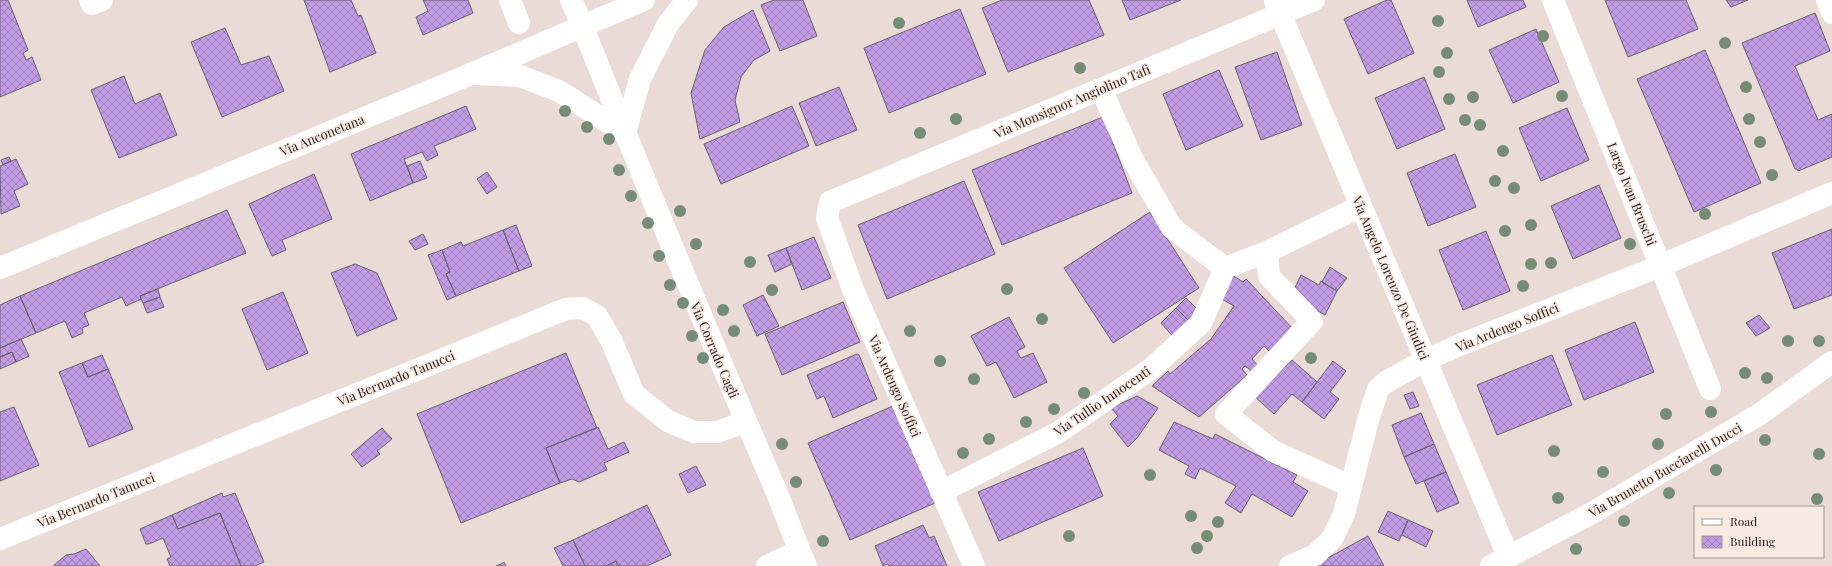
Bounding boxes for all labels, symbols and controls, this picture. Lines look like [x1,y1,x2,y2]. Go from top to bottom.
street label: Via Monsignor Angiolino Tafi [990,60,1152,142]
street label: Via Anconetana [276,110,367,160]
street label: Largo Ivan Bruschi [1604,140,1661,248]
street label: Via Angelo Lorenzo De Giudici [1349,192,1434,362]
street label: Via Corrado Cagli [687,298,743,401]
street label: Via Ardengo Soffici [1452,298,1561,355]
street label: Via Ardengo Soffici [865,331,926,440]
street label: Via Bernardo Tanucci [334,346,457,409]
street label: Via Tullio Innocenti [1049,362,1154,440]
street label: Via Brunetto Bucciarelli Ducci [1584,418,1745,521]
street label: Via Bernardo Tanucci [34,468,157,531]
legend [1694,506,1824,558]
text: Road [1730,513,1757,529]
text: Building [1730,533,1776,549]

